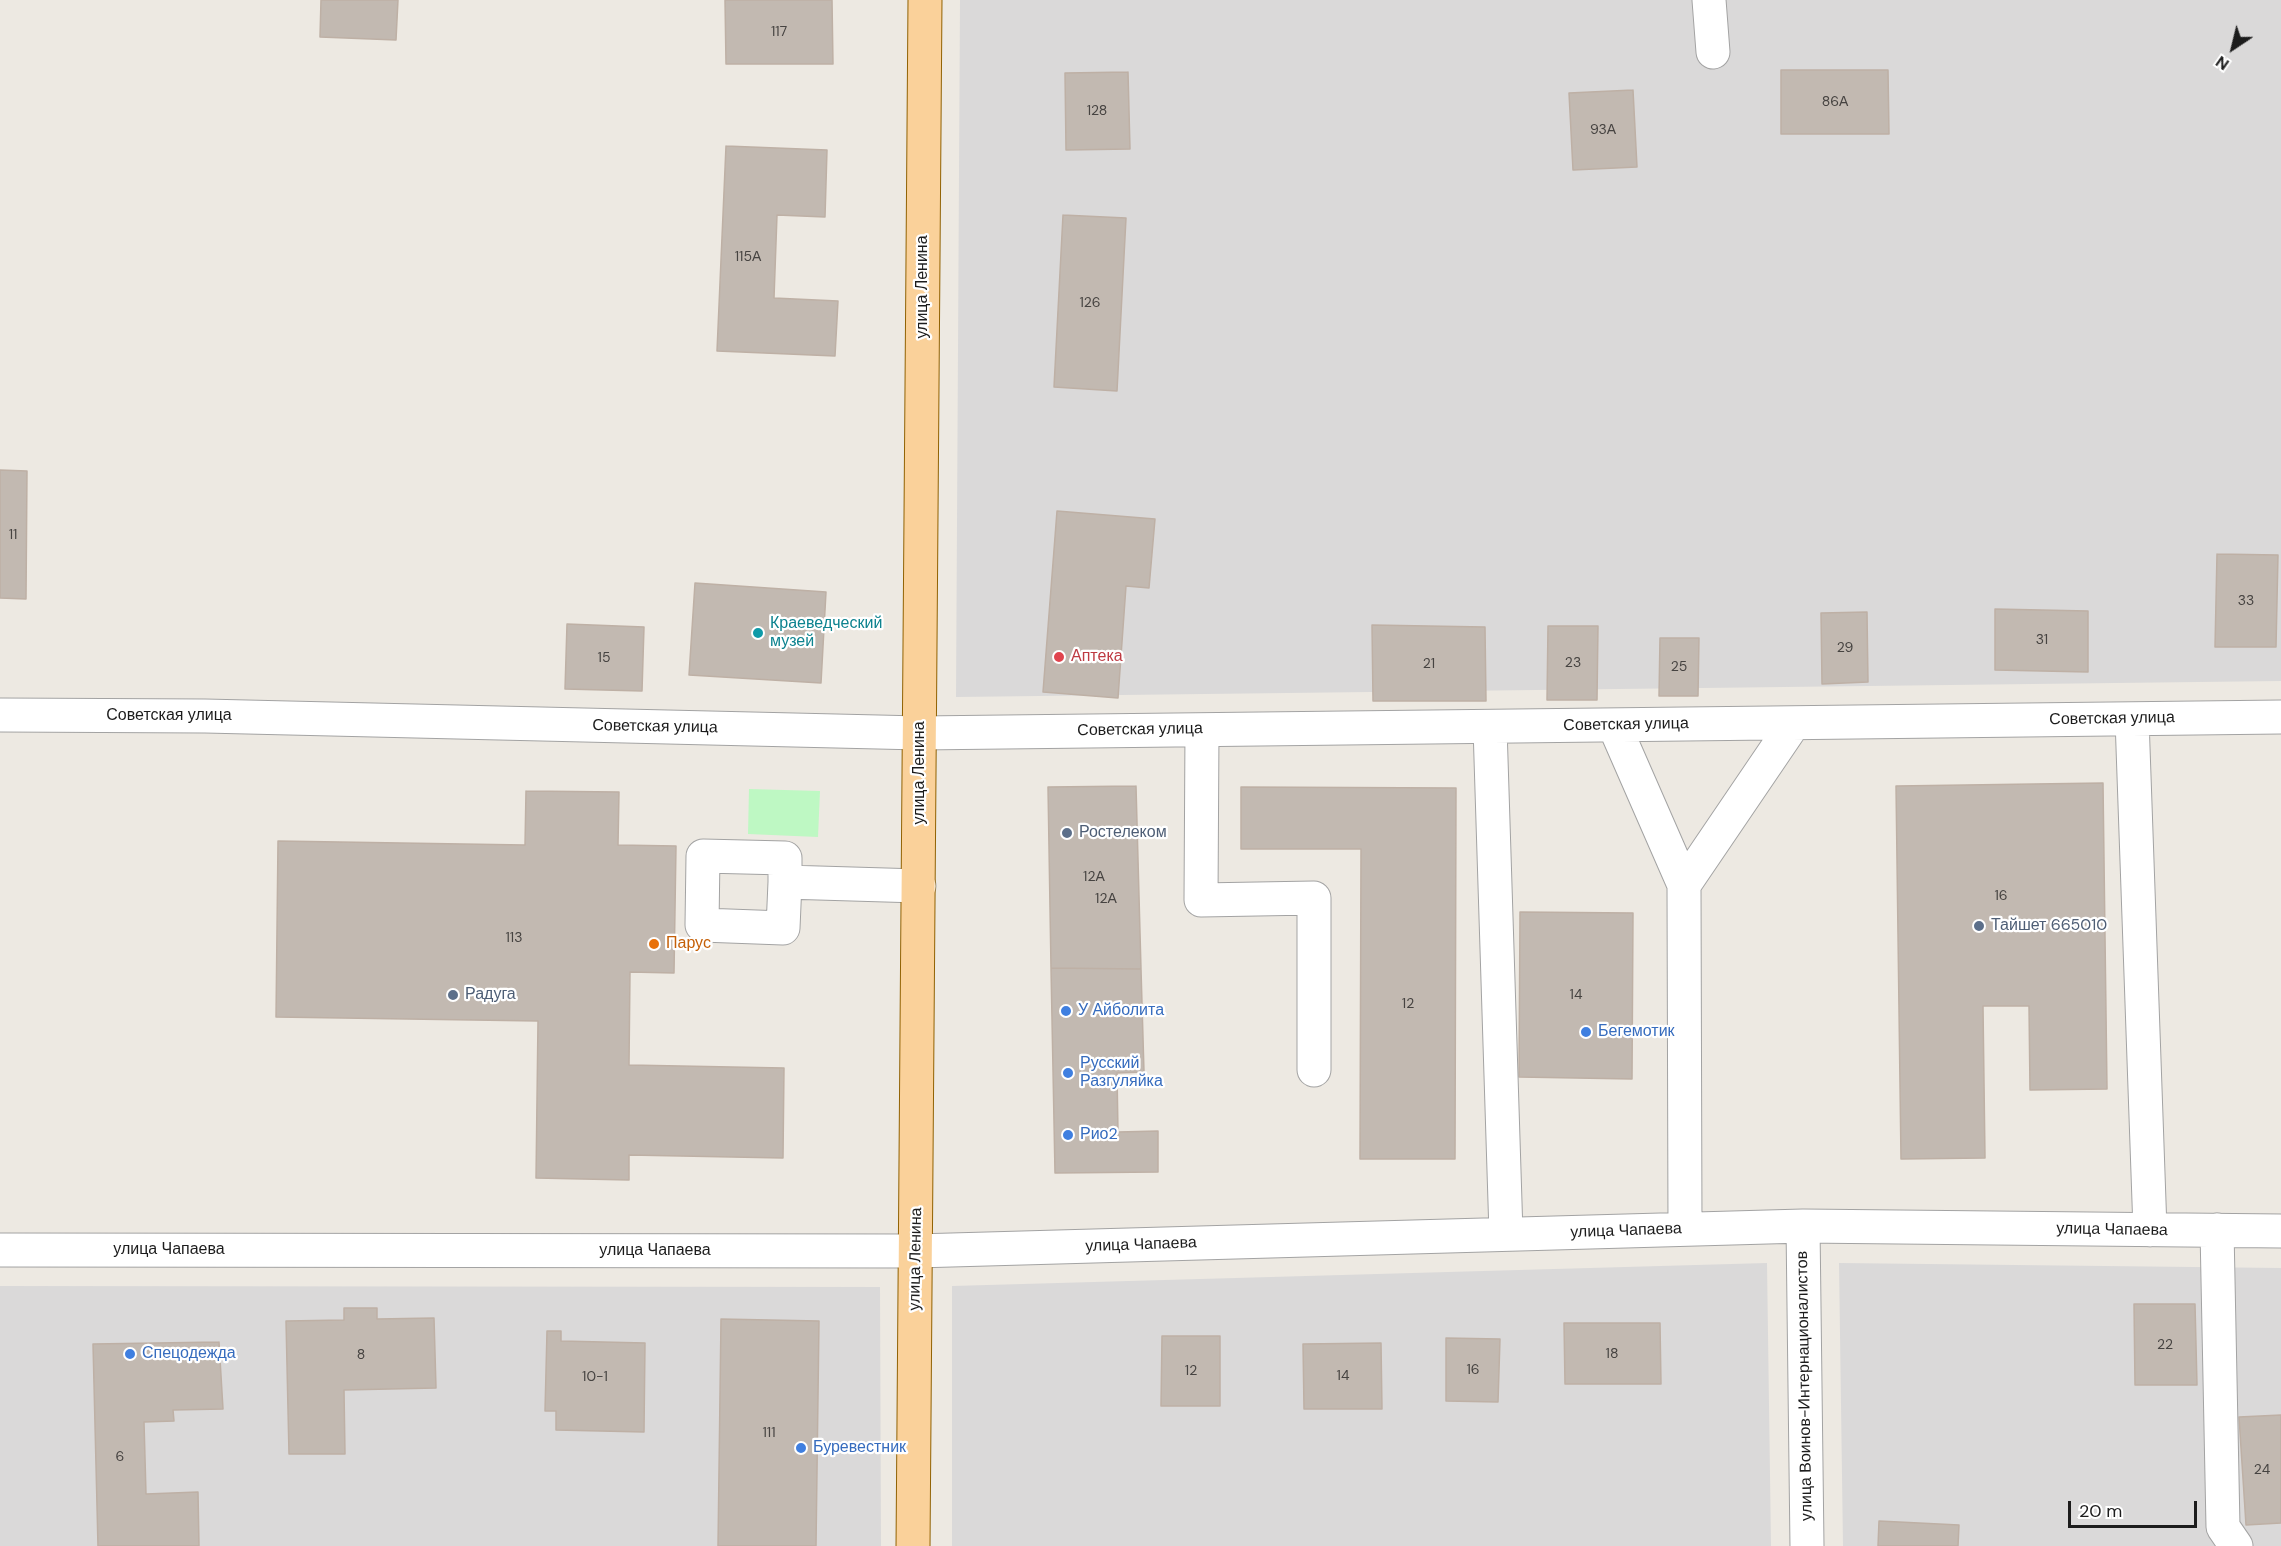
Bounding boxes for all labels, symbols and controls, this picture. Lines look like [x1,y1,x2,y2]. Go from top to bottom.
north arrow [2203,18,2263,78]
house number: 117 [771,24,787,40]
text: N [2212,51,2233,75]
house number: 86А [1822,94,1848,110]
house number: 128 [1087,103,1107,119]
house number: 93А [1590,122,1616,138]
street label: улица Ленина [913,235,933,339]
house number: 115А [735,249,761,265]
house number: 126 [1079,295,1101,311]
house number: 11 [9,527,17,543]
house number: 33 [2238,593,2254,609]
place label: Краеведческий музей [770,614,882,652]
marker: Краеведческий музей [751,626,765,640]
house number: 31 [2036,632,2048,648]
house number: 29 [1837,640,1853,656]
place label: Аптека [1071,647,1123,667]
house number: 15 [598,650,610,666]
marker: Аптека [1052,650,1066,664]
house number: 23 [1565,655,1581,671]
house number: 21 [1423,656,1435,672]
house number: 25 [1671,659,1687,675]
street label: Советская улица [106,706,232,726]
street label: Советская улица [2049,708,2175,730]
street label: Советская улица [1563,714,1689,736]
street label: Советская улица [592,716,718,738]
street label: Советская улица [1077,719,1203,741]
street label: улица Ленина [910,721,930,825]
place label: Ростелеком [1079,823,1167,843]
marker: Ростелеком [1060,826,1074,840]
house number: 12А [1083,869,1105,885]
house number: 16 [1994,888,2008,904]
house number: 12А [1095,891,1117,907]
place label: Тайшет 665010 [1991,916,2107,936]
marker: Тайшет 665010 [1972,919,1986,933]
house number: 113 [505,930,523,946]
place label: Парус [666,934,711,954]
marker: Парус [647,937,661,951]
place label: Радуга [465,985,516,1005]
house number: 14 [1570,987,1582,1003]
marker: Радуга [446,988,460,1002]
house number: 12 [1402,996,1414,1012]
place label: У Айболита [1078,1001,1164,1021]
marker: У Айболита [1059,1004,1073,1018]
place label: Бегемотик [1598,1022,1675,1042]
marker: Бегемотик [1579,1025,1593,1039]
place label: Русский Разгуляйка [1080,1054,1163,1092]
marker: Русский Разгуляйка [1061,1066,1075,1080]
place label: Рио2 [1080,1125,1118,1145]
marker: Рио2 [1061,1128,1075,1142]
street label: улица Ленина [906,1207,926,1311]
street label: улица Чапаева [1570,1219,1682,1243]
street label: улица Чапаева [2056,1219,2168,1241]
street label: улица Чапаева [1085,1233,1197,1257]
street label: улица Чапаева [113,1240,225,1260]
street label: улица Чапаева [599,1241,711,1261]
street label: улица Воинов-Интернационалистов [1793,1251,1817,1521]
house number: 22 [2157,1337,2173,1353]
place label: Спецодежда [142,1344,236,1364]
house number: 18 [1606,1346,1618,1362]
marker: Спецодежда [123,1347,137,1361]
house number: 8 [357,1347,365,1363]
house number: 16 [1466,1362,1480,1378]
house number: 12 [1185,1363,1197,1379]
house number: 14 [1337,1368,1349,1384]
house number: 10-1 [582,1369,608,1385]
house number: 111 [762,1425,776,1441]
place label: Буревестник [813,1438,906,1458]
marker: Буревестник [794,1441,808,1455]
house number: 6 [116,1449,124,1465]
house number: 24 [2254,1462,2270,1478]
scale bar [2071,1489,2200,1527]
text: 20 m [2079,1499,2122,1523]

